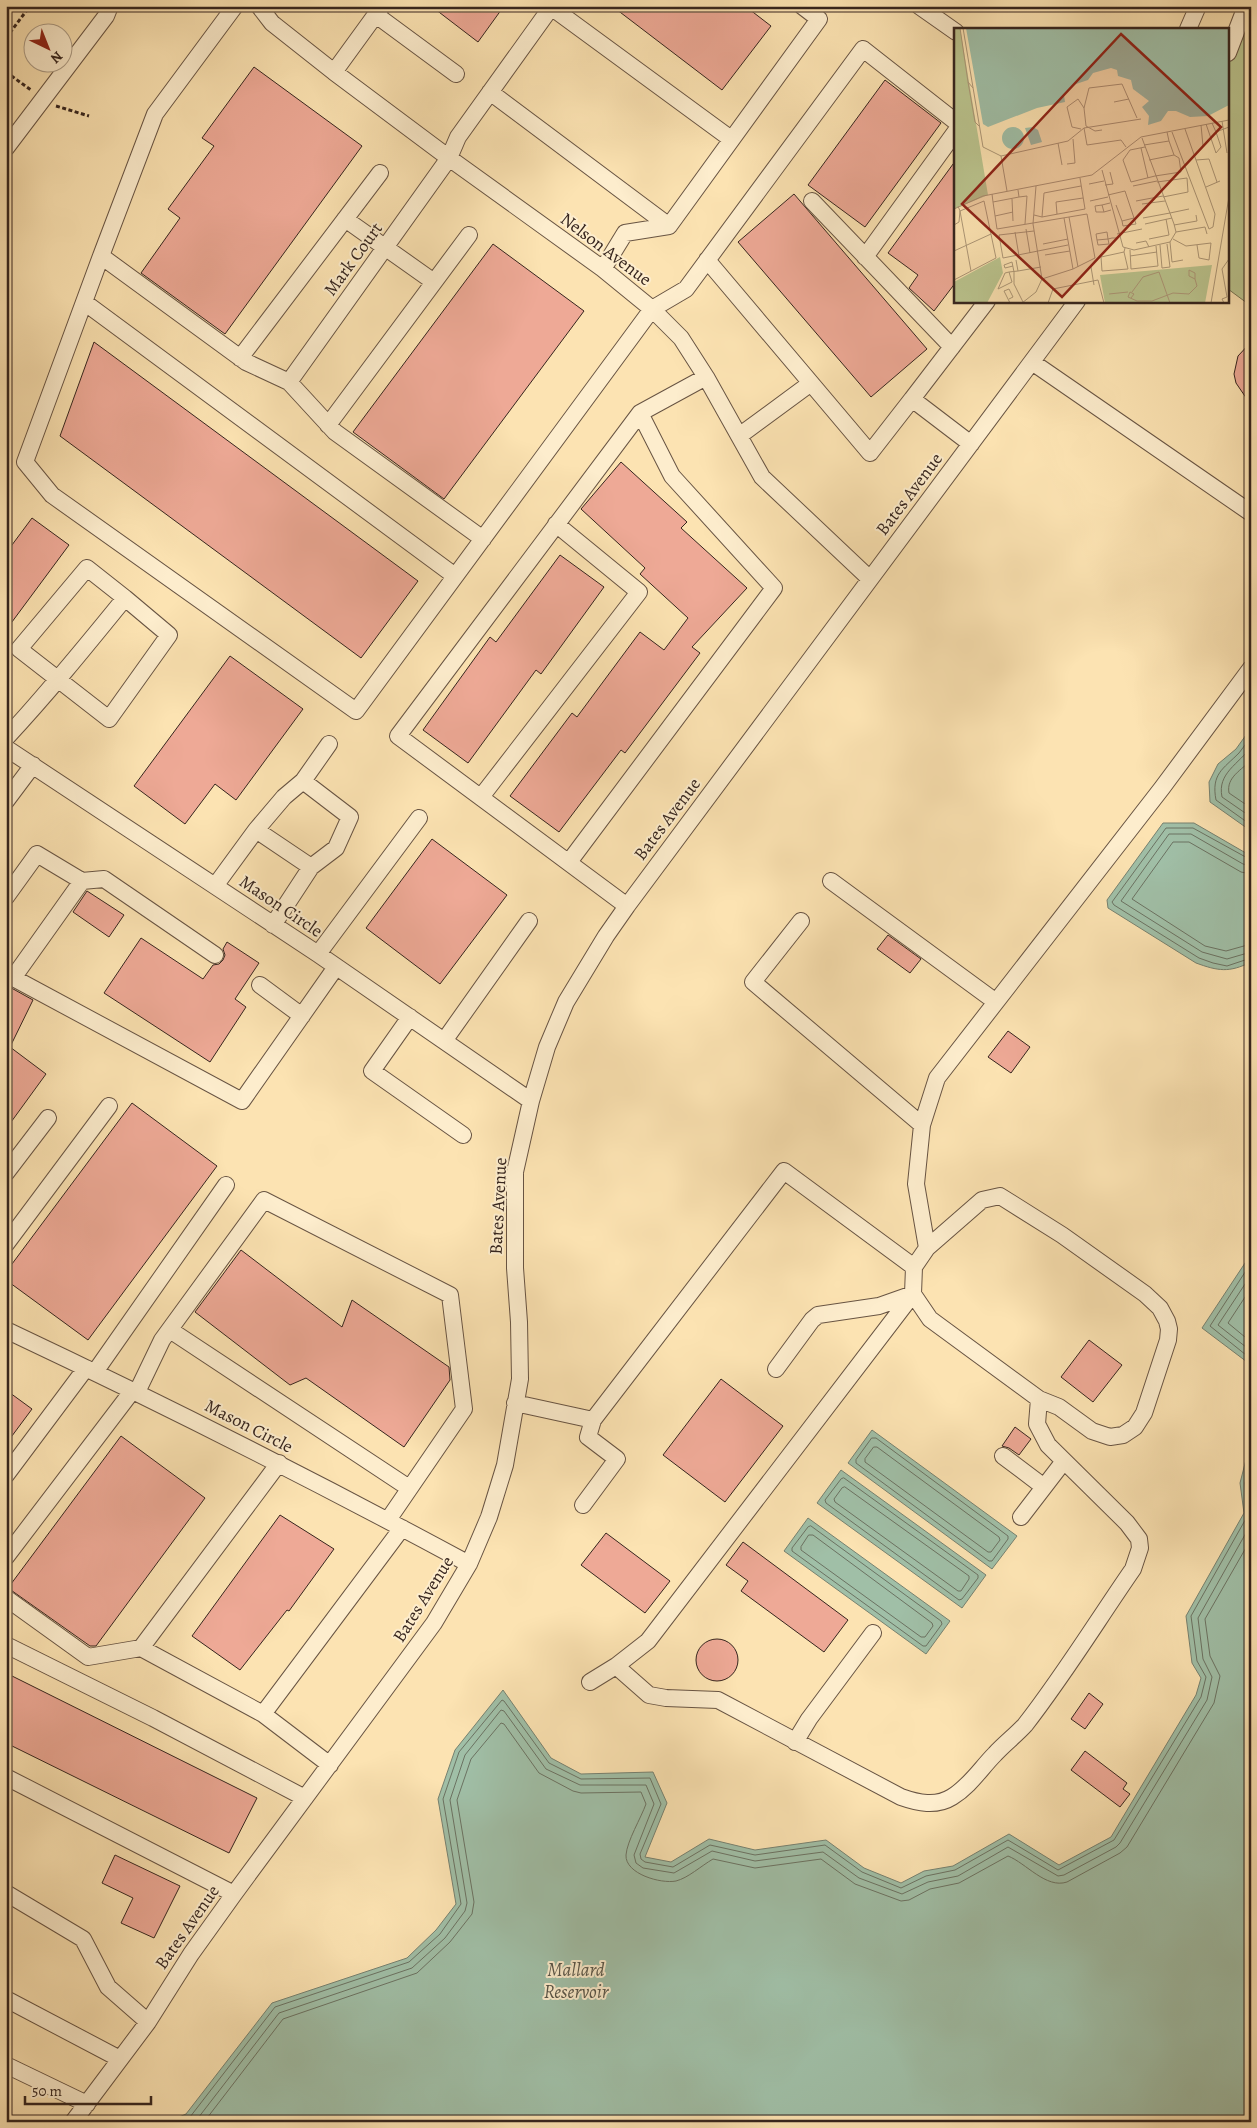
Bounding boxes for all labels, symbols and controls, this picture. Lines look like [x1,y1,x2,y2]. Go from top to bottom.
north arrow [22,22,72,72]
inset map [954,28,1230,302]
text: N [46,47,67,68]
street label: Nelson Avenue [556,207,656,291]
street label: Mark Court [318,217,388,301]
street label: Bates Avenue [870,448,948,540]
street label: Bates Avenue [628,773,706,865]
street label: Mason Circle [235,869,327,943]
street label: Bates Avenue [483,1157,513,1255]
street label: Mason Circle [201,1394,297,1458]
street label: Bates Avenue [387,1551,459,1647]
street label: Bates Avenue [149,1880,225,1974]
water label: Mallard Reservoir [544,1957,610,2005]
scale bar [25,2073,151,2105]
text: 50 m [32,2081,62,2101]

